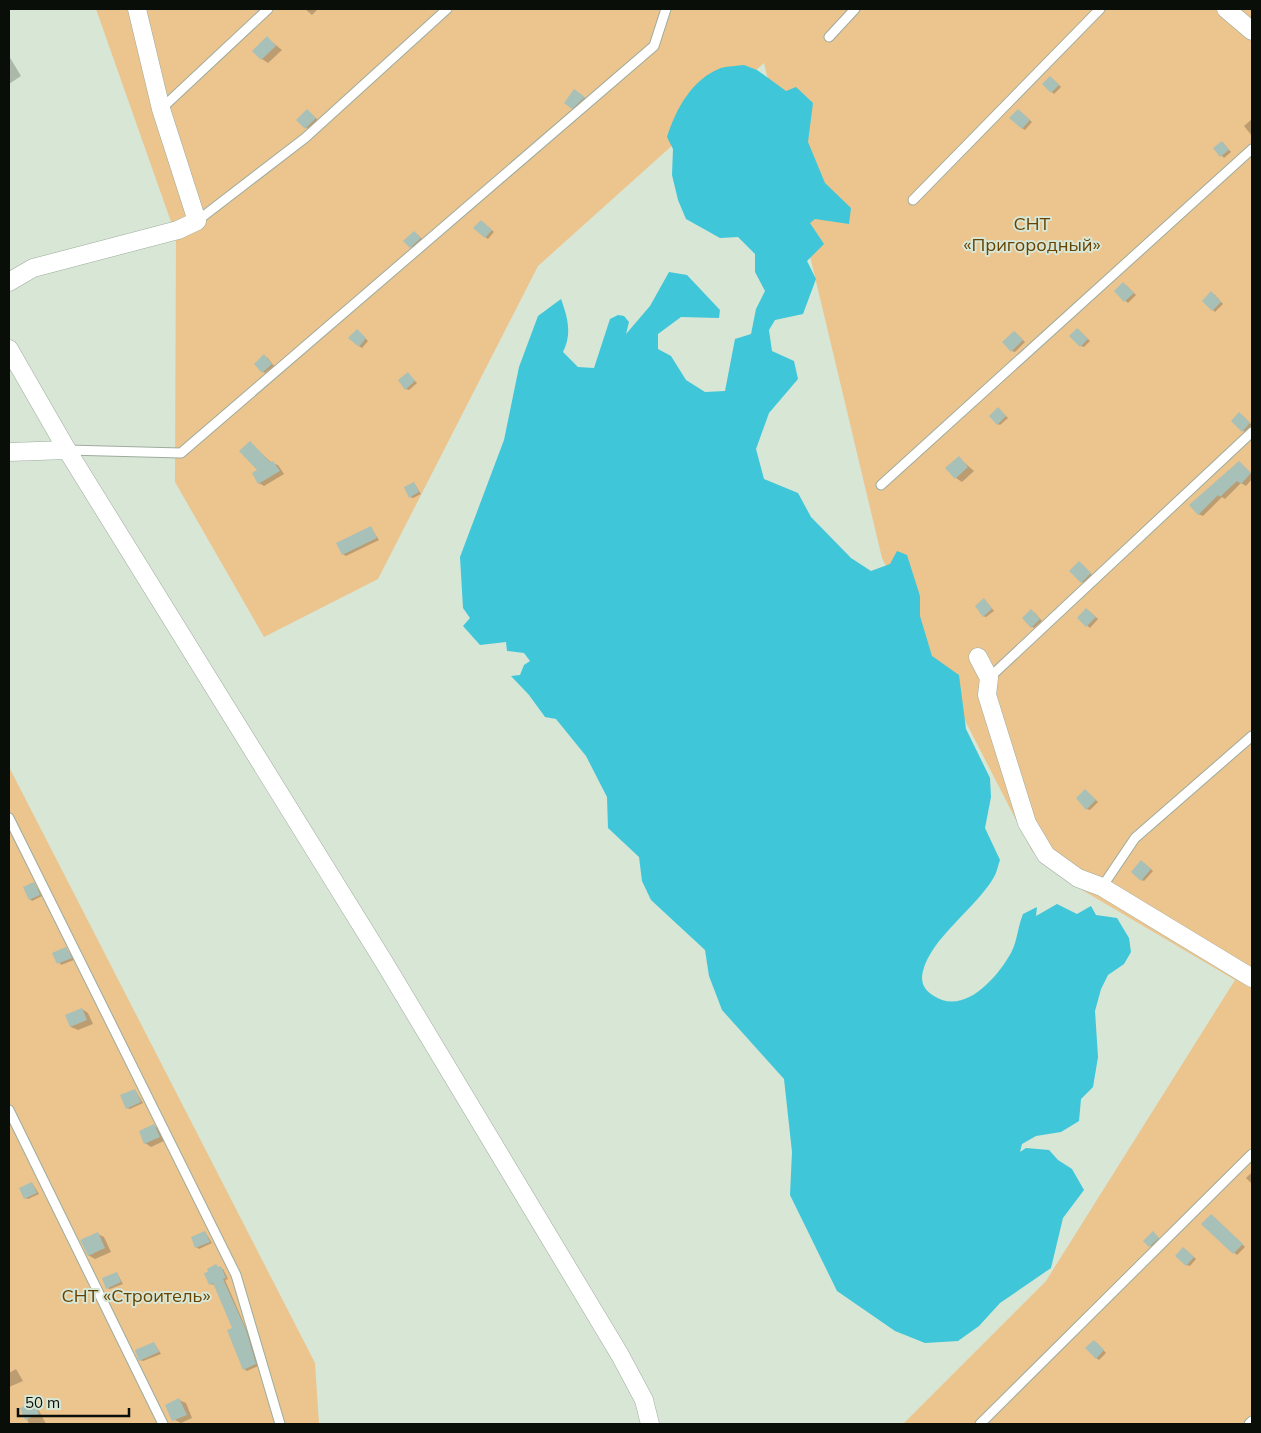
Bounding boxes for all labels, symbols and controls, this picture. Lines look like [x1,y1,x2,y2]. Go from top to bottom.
park label: СНТ «Пригородный» [963,212,1101,256]
park label: СНТ «Строитель» [62,1284,210,1307]
scale bar [18,1386,129,1418]
text: 50 m [25,1393,60,1412]

